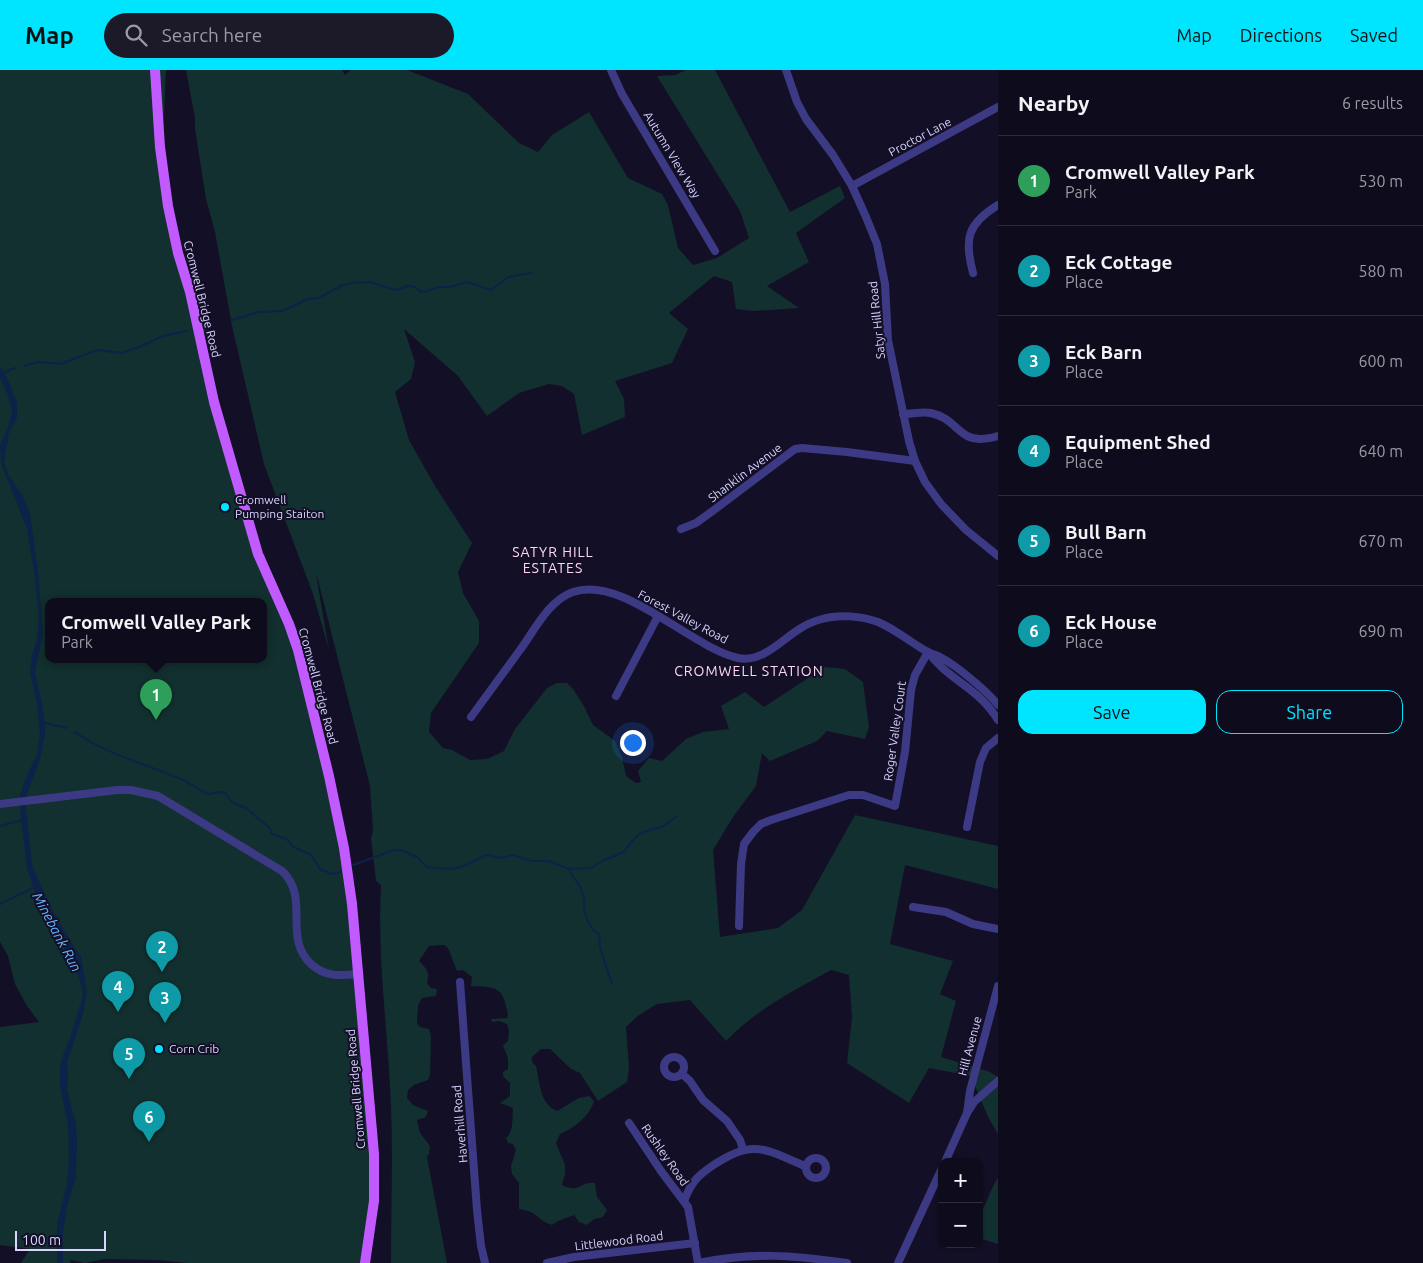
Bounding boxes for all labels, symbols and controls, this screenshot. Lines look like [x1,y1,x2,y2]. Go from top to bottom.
search box [104,13,454,58]
icon: search [122,21,150,49]
text: Map [25,22,74,49]
text: Search here [162,24,262,46]
text: Map [1176,25,1212,45]
text: Directions [1240,25,1322,45]
text: Saved [1350,25,1398,45]
text: Nearby [1018,91,1089,115]
text: 6 results [1342,94,1403,112]
street label: Autumn View Way [641,109,703,201]
street label: Proctor Lane [886,115,953,159]
text: Cromwell Valley Park [1065,161,1255,183]
text: 1 [1029,172,1039,190]
text: 530 m [1358,172,1403,190]
text: Park [1065,183,1097,201]
street label: Cromwell Bridge Road [182,239,223,359]
text: Eck Cottage [1065,251,1173,273]
text: 2 [1029,262,1039,280]
text: 580 m [1358,262,1403,280]
text: Place [1065,273,1103,291]
street label: Satyr Hill Road [866,280,887,360]
text: Eck Barn [1065,341,1142,363]
text: 3 [1029,352,1039,370]
text: 600 m [1358,352,1403,370]
text: Place [1065,363,1103,381]
text: Equipment Shed [1065,431,1211,453]
street label: Shanklin Avenue [706,441,784,504]
text: 4 [1029,442,1039,460]
text: 640 m [1358,442,1403,460]
text: Place [1065,453,1103,471]
place label: Cromwell Pumping Staiton [235,493,324,520]
marker: Cromwell Pumping Staiton [219,501,231,513]
text: Bull Barn [1065,521,1147,543]
text: 5 [1029,532,1039,550]
text: 670 m [1358,532,1403,550]
text: Place [1065,543,1103,561]
district label: SATYR HILL ESTATES [512,544,594,576]
street label: Forest Valley Road [636,587,730,646]
popup [45,598,267,663]
text: Cromwell Valley Park [61,611,251,633]
text: Eck House [1065,611,1157,633]
text: 6 [1029,622,1039,640]
text: 690 m [1358,622,1403,640]
street label: Cromwell Bridge Road [297,626,340,746]
text: Park [61,633,93,651]
text: Place [1065,633,1103,651]
district label: CROMWELL STATION [674,663,824,679]
pin: 1 [140,679,172,720]
street label: Roger Valley Court [881,680,908,782]
button: Save [1018,690,1206,734]
button: Share [1216,690,1403,734]
your location [620,730,646,756]
water label: Minebank Run [29,890,85,974]
pin: 2 [146,931,178,972]
pin: 4 [102,971,134,1012]
pin: 3 [149,982,181,1023]
street label: Hill Avenue [955,1015,984,1077]
street label: Cromwell Bridge Road [344,1029,367,1150]
pin: 5 [113,1038,145,1079]
place label: Corn Crib [169,1042,219,1055]
marker: Corn Crib [153,1043,165,1055]
street label: Haverhill Road [450,1085,469,1163]
pin: 6 [133,1101,165,1142]
street label: Rushley Road [639,1121,691,1188]
map controls [938,1158,983,1248]
button: + [938,1158,983,1203]
button: − [938,1203,983,1248]
scale bar [15,1228,106,1251]
street label: Littlewood Road [574,1229,664,1252]
text: 100 m [22,1232,61,1248]

